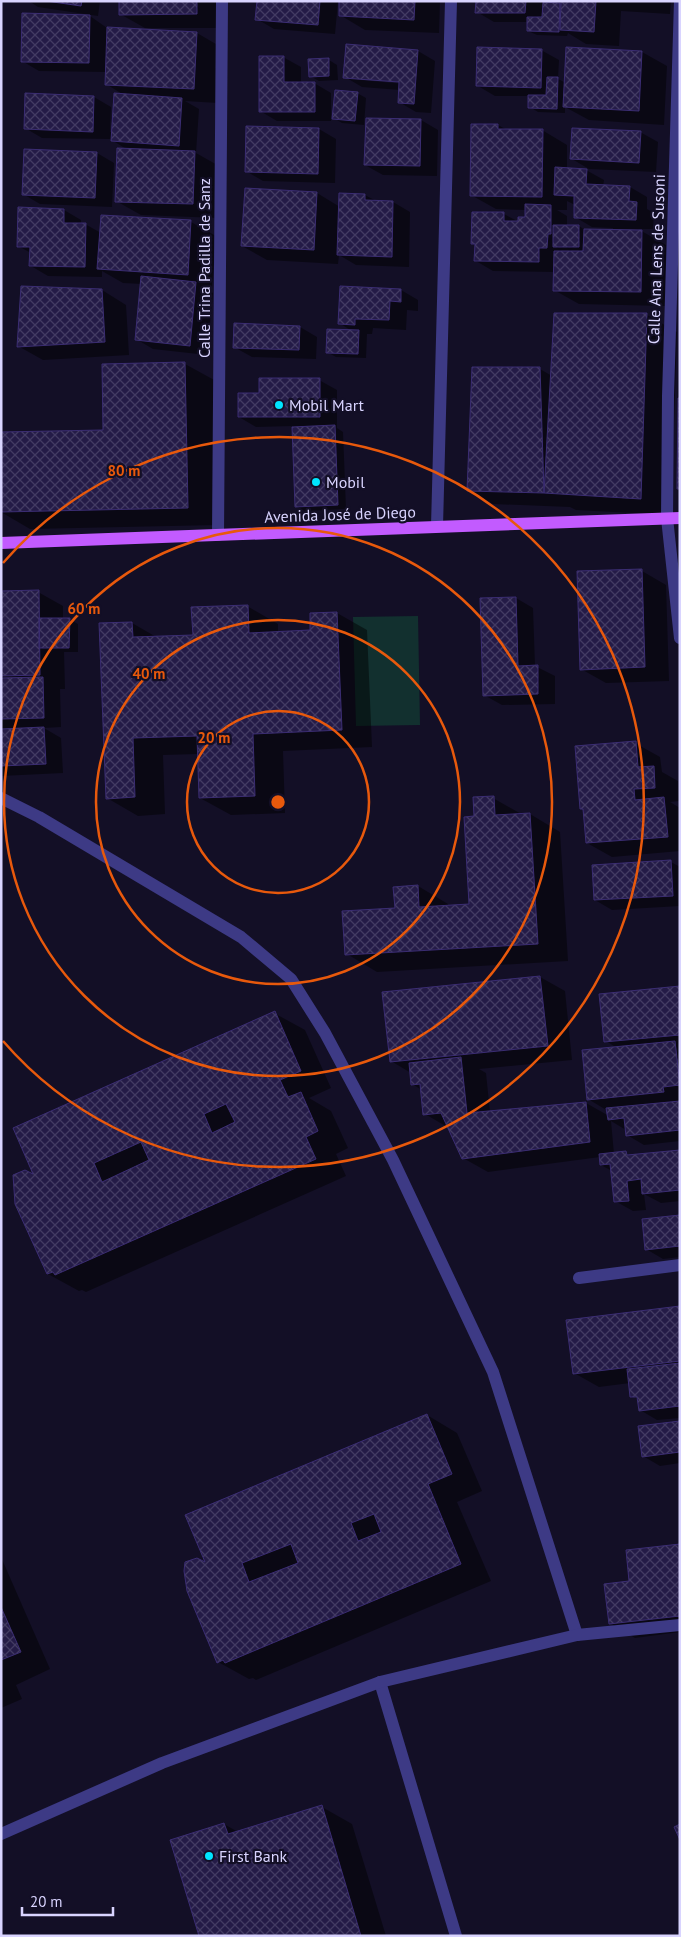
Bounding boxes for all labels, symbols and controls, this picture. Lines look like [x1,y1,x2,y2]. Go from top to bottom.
street label: Calle Ana Lens de Susoni [643,174,669,344]
street label: Calle Trina Padilla de Sanz [194,178,214,358]
place label: Mobil Mart [289,395,365,415]
marker: Mobil Mart [273,399,285,411]
text: 80 m [108,461,140,480]
place label: Mobil [326,472,365,492]
marker: Mobil [310,476,322,488]
street label: Avenida José de Diego [264,501,416,527]
text: 60 m [68,599,100,618]
text: 40 m [133,664,165,683]
text: 20 m [198,728,230,747]
centre of rings [269,793,287,811]
place label: First Bank [219,1846,287,1866]
marker: First Bank [203,1850,215,1862]
scale bar [22,1884,114,1916]
text: 20 m [30,1892,63,1911]

